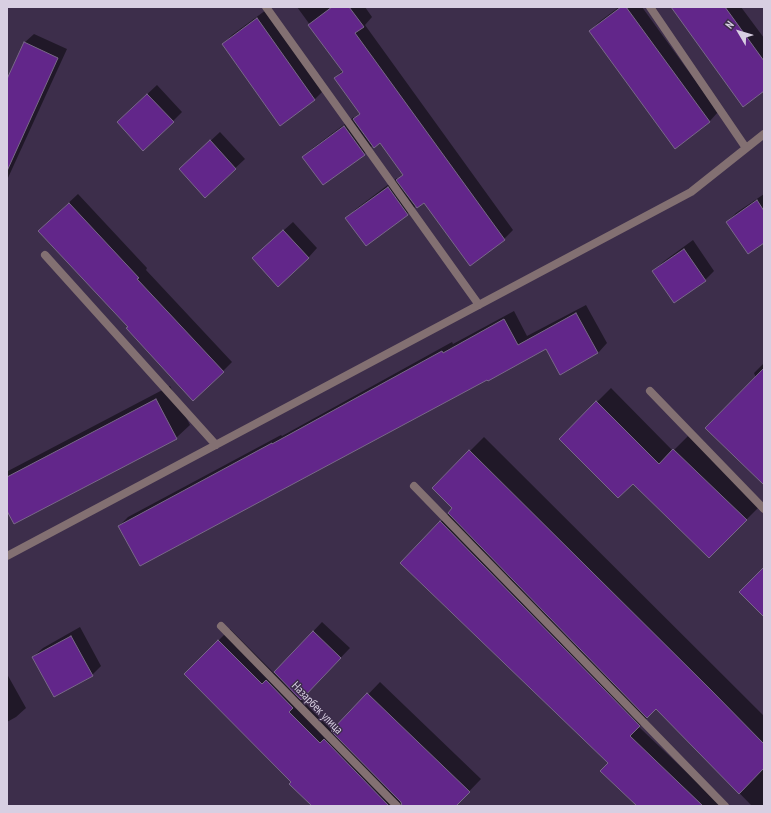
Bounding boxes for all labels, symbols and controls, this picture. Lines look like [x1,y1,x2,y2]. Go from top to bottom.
north arrow [719,12,759,52]
text: N [722,18,737,31]
street label: Назарбек улица [288,679,346,737]

